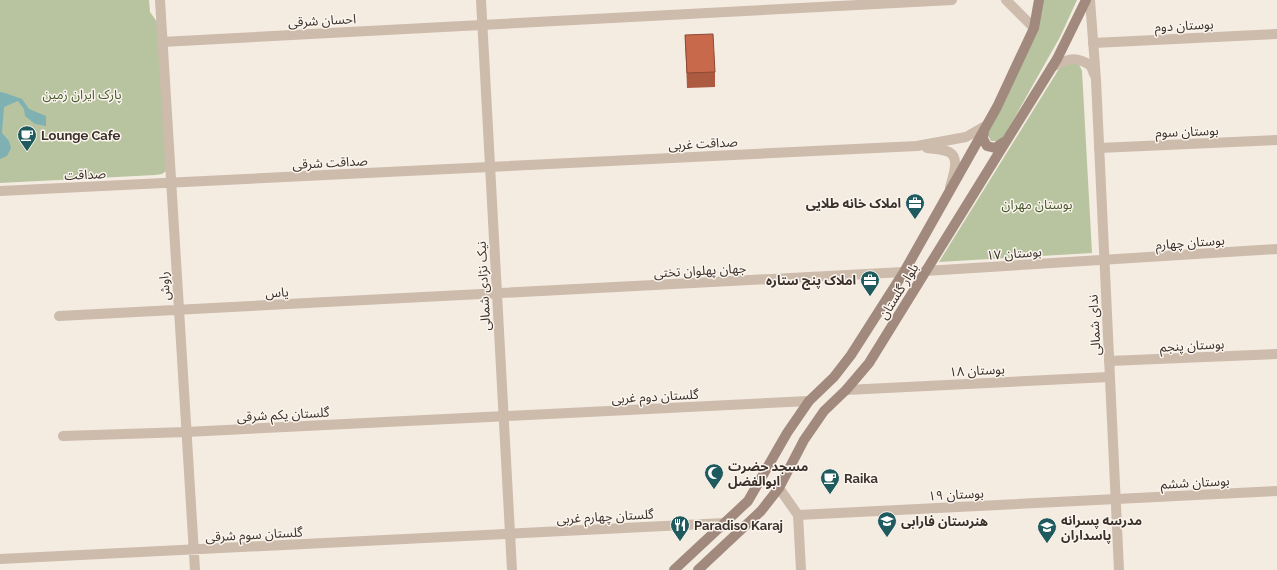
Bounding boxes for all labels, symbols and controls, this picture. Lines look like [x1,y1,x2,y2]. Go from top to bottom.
street label: احسان شرقی [288,11,356,31]
street label: بوستان دوم [1154,16,1214,37]
park label: پارک ایران زمین [42,87,122,104]
street label: بوستان سوم [1155,123,1219,142]
cafe icon: Lounge Cafe [16,124,38,152]
place label: Lounge Cafe [41,128,121,143]
street label: صداقت غربی [668,134,738,154]
street label: صداقت شرقی [292,153,368,173]
street label: صداقت [64,166,107,183]
office icon: املاک خانه طلایی [904,192,926,220]
place label: املاک خانه طلایی [806,196,901,211]
park label: بوستان مهران [1002,197,1072,213]
street label: بوستان چهارم [1155,233,1225,254]
street label: نیک نژادی شمالی [474,241,494,331]
street label: بوستان ۱۷ [986,244,1042,264]
street label: جهان پهلوان تختی [653,261,747,283]
street label: بلوار گلستان [875,261,922,322]
office icon: املاک پنج ستاره [859,269,881,297]
street label: راوش [156,271,174,301]
place label: املاک پنج ستاره [766,273,856,290]
street label: یاس [265,284,289,302]
street label: ندای شمالی [1085,294,1105,356]
street label: بوستان پنجم [1159,336,1225,358]
street label: بوستان ۱۸ [949,362,1005,380]
street label: گلستان دوم غربی [611,387,700,408]
street label: گلستان یکم شرقی [236,405,330,427]
place label: مسجد حضرت ابوالفضل [728,459,808,489]
mosque icon: مسجد حضرت ابوالفضل [703,462,725,490]
cafe icon: Raika [819,467,841,495]
place label: Raika [844,471,878,486]
street label: بوستان ششم [1160,473,1230,495]
street label: بوستان ۱۹ [928,486,984,504]
street label: گلستان چهارم غربی [556,506,655,529]
school or university icon: هنرستان فارابی [876,510,898,538]
place label: مدرسه پسرانه پاسداران [1061,513,1142,544]
restaurant icon: Paradiso Karaj [669,514,691,542]
place label: هنرستان فارابی [901,514,988,529]
school or university icon: مدرسه پسرانه پاسداران [1036,516,1058,544]
place label: Paradiso Karaj [694,518,783,533]
street label: گلستان سوم شرقی [205,524,304,547]

